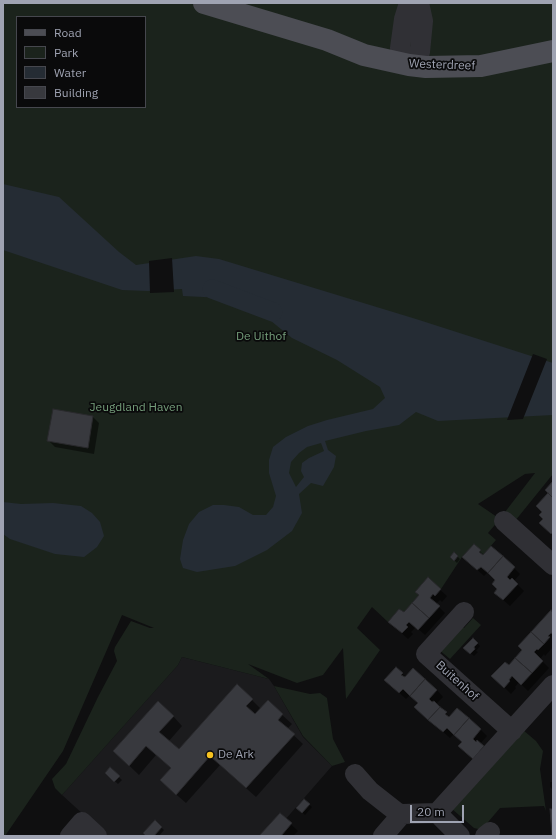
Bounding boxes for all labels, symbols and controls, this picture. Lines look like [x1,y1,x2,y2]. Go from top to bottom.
legend [16,16,146,108]
text: Road [54,25,82,40]
text: Park [54,45,78,60]
street label: Westerdreef [409,57,475,73]
text: Water [54,65,86,80]
text: Building [54,85,98,100]
park label: De Uithof [236,330,286,344]
park label: Jeugdland Haven [89,401,183,415]
street label: Buitenhof [433,658,481,704]
place label: De Ark [218,748,254,762]
marker: De Ark [205,750,215,760]
scale bar [412,797,466,823]
text: 20 m [417,804,445,819]

